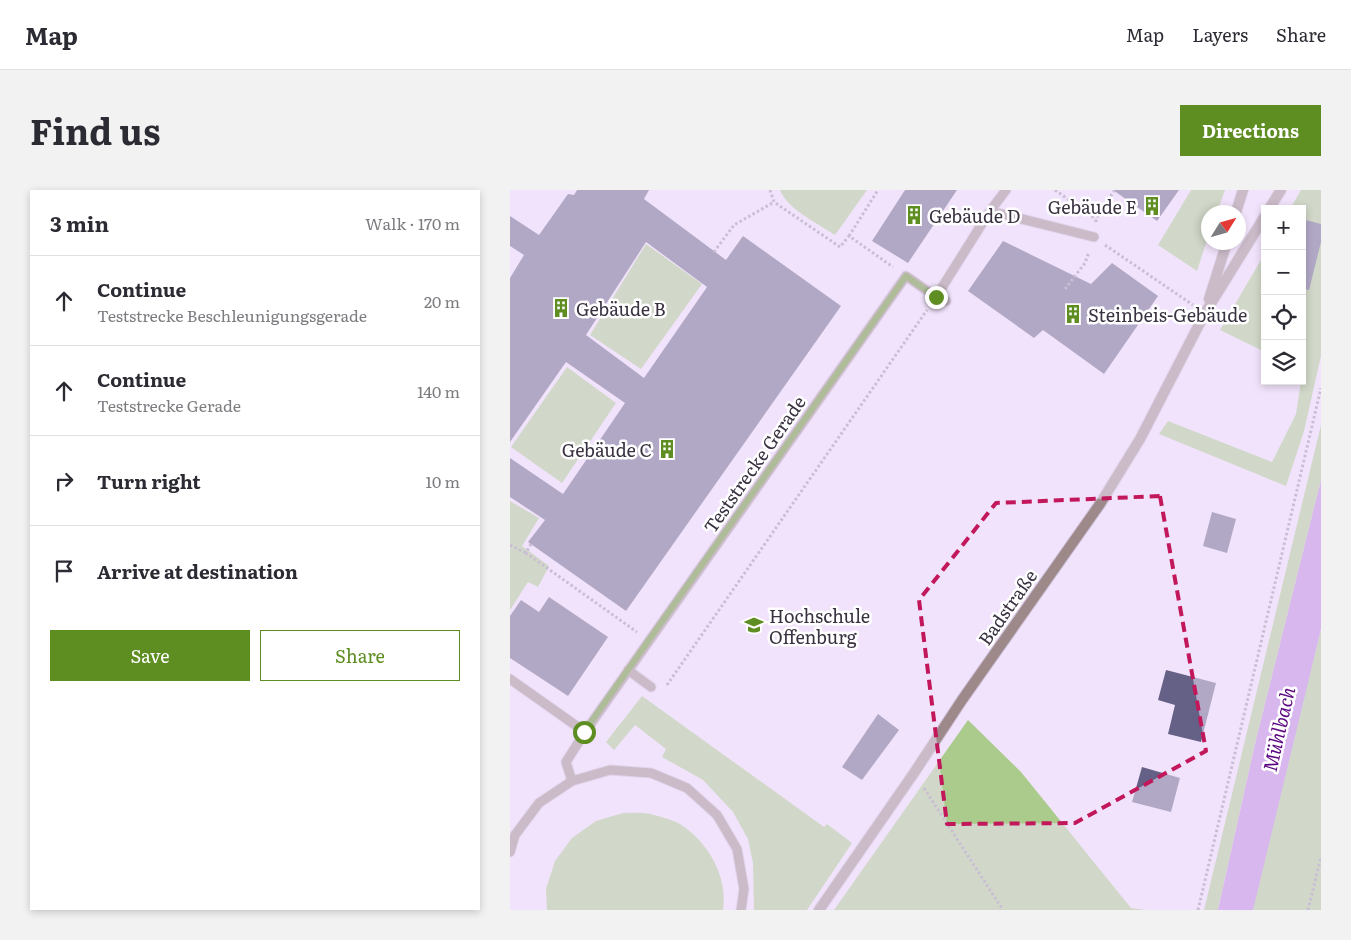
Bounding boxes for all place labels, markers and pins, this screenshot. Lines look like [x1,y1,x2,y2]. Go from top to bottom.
place label: Gebäude E [1048,193,1137,220]
building icon: Gebäude E [1141,195,1163,217]
place label: Gebäude D [929,202,1020,229]
building icon: Gebäude D [903,204,925,226]
place label: Gebäude B [576,295,666,322]
building icon: Gebäude B [550,297,572,319]
place label: Steinbeis-Gebäude [1088,301,1247,328]
building icon: Steinbeis-Gebäude [1062,303,1084,325]
place label: Gebäude C [562,436,652,463]
building icon: Gebäude C [656,438,678,460]
place label: Hochschule Offenburg [769,602,870,650]
school or university icon: Hochschule Offenburg [743,614,765,636]

